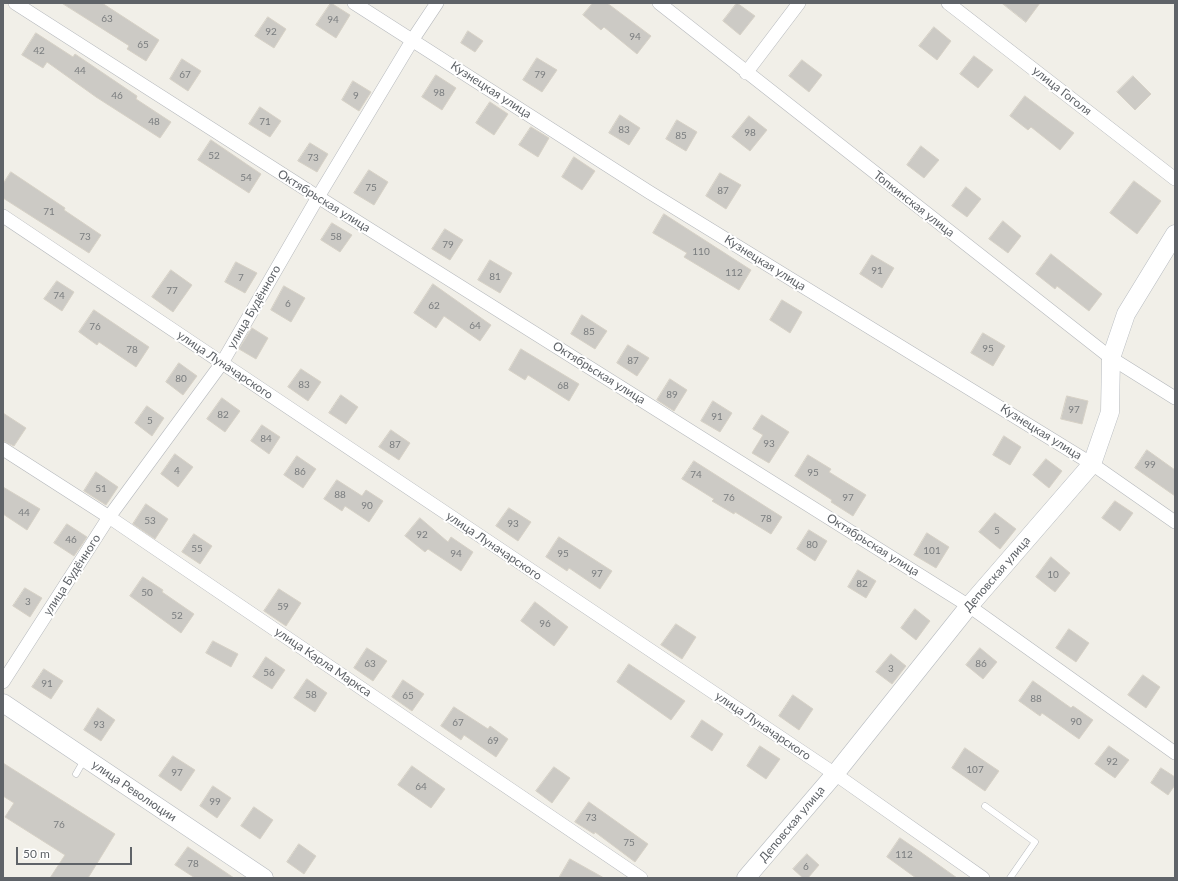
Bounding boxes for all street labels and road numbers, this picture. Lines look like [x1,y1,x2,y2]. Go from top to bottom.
street label: Кузнецкая улица [448,59,534,121]
street label: улица Гоголя [1029,63,1095,119]
street label: Октябрьская улица [275,167,373,235]
street label: Топкинская улица [871,168,957,240]
street label: Кузнецкая улица [722,232,808,294]
street label: улица Будённого [224,263,284,351]
street label: улица Луначарского [174,328,276,402]
street label: Октябрьская улица [550,339,648,407]
street label: Кузнецкая улица [998,401,1084,463]
street label: улица Луначарского [443,509,545,583]
street label: Октябрьская улица [824,511,922,579]
street label: улица Будённого [40,532,104,618]
street label: Деповская улица [961,534,1033,614]
street label: улица Карла Маркса [272,624,374,700]
street label: улица Луначарского [712,689,814,763]
street label: улица Революции [89,757,179,825]
street label: Деповская улица [756,783,828,865]

